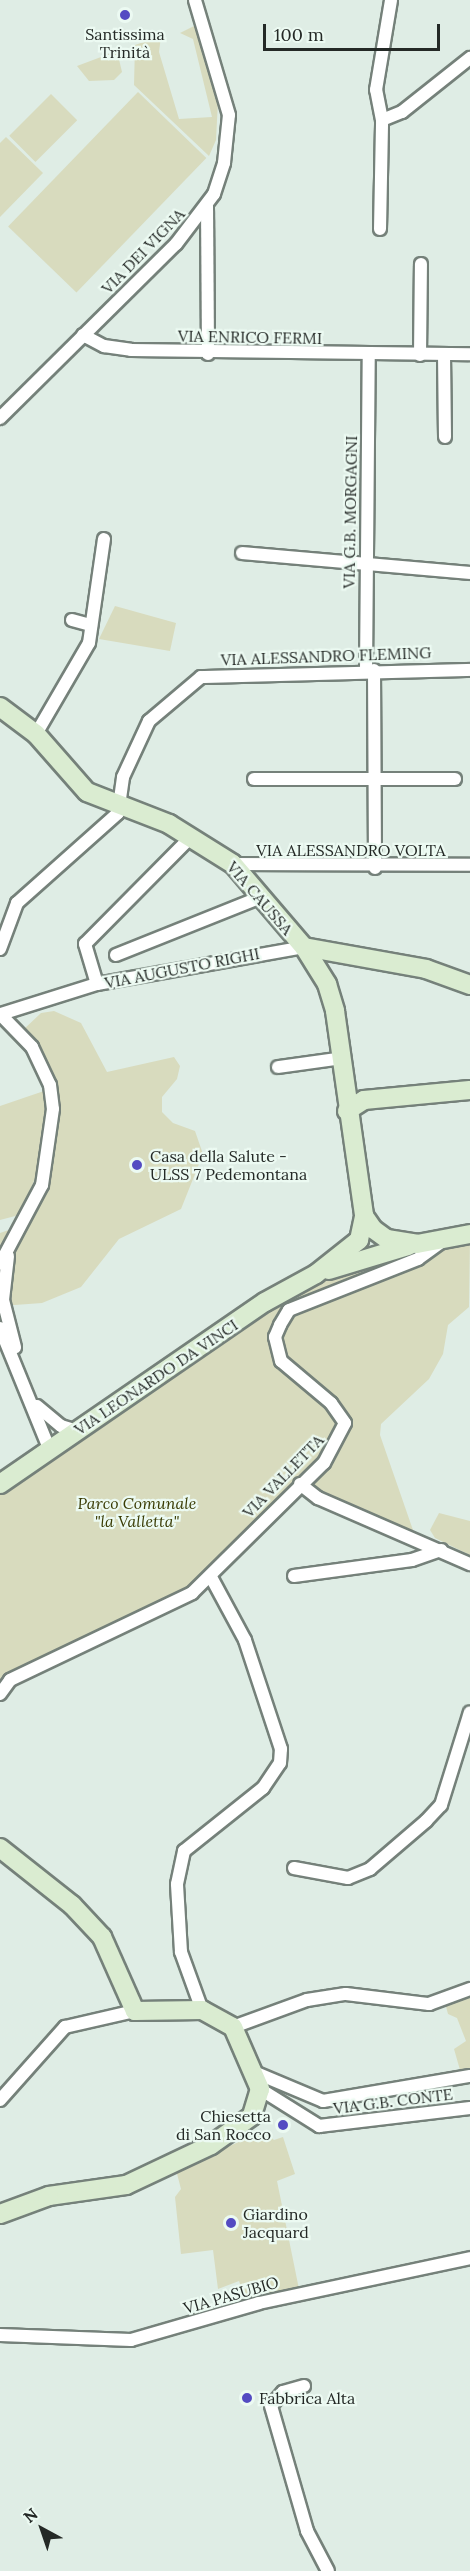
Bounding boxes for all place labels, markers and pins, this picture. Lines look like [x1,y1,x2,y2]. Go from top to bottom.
marker: Santissima Trinità [118,8,132,22]
place label: Santissima Trinità [85,24,165,62]
place label: Casa della Salute - ULSS 7 Pedemontana [150,1146,307,1184]
marker: Casa della Salute - ULSS 7 Pedemontana [128,1156,146,1174]
place label: Chiesetta di San Rocco [176,2106,271,2144]
marker: Chiesetta di San Rocco [276,2118,290,2132]
place label: Giardino Jacquard [243,2204,309,2242]
marker: Giardino Jacquard [224,2216,238,2230]
place label: Fabbrica Alta [259,2388,355,2408]
marker: Fabbrica Alta [240,2391,254,2405]

